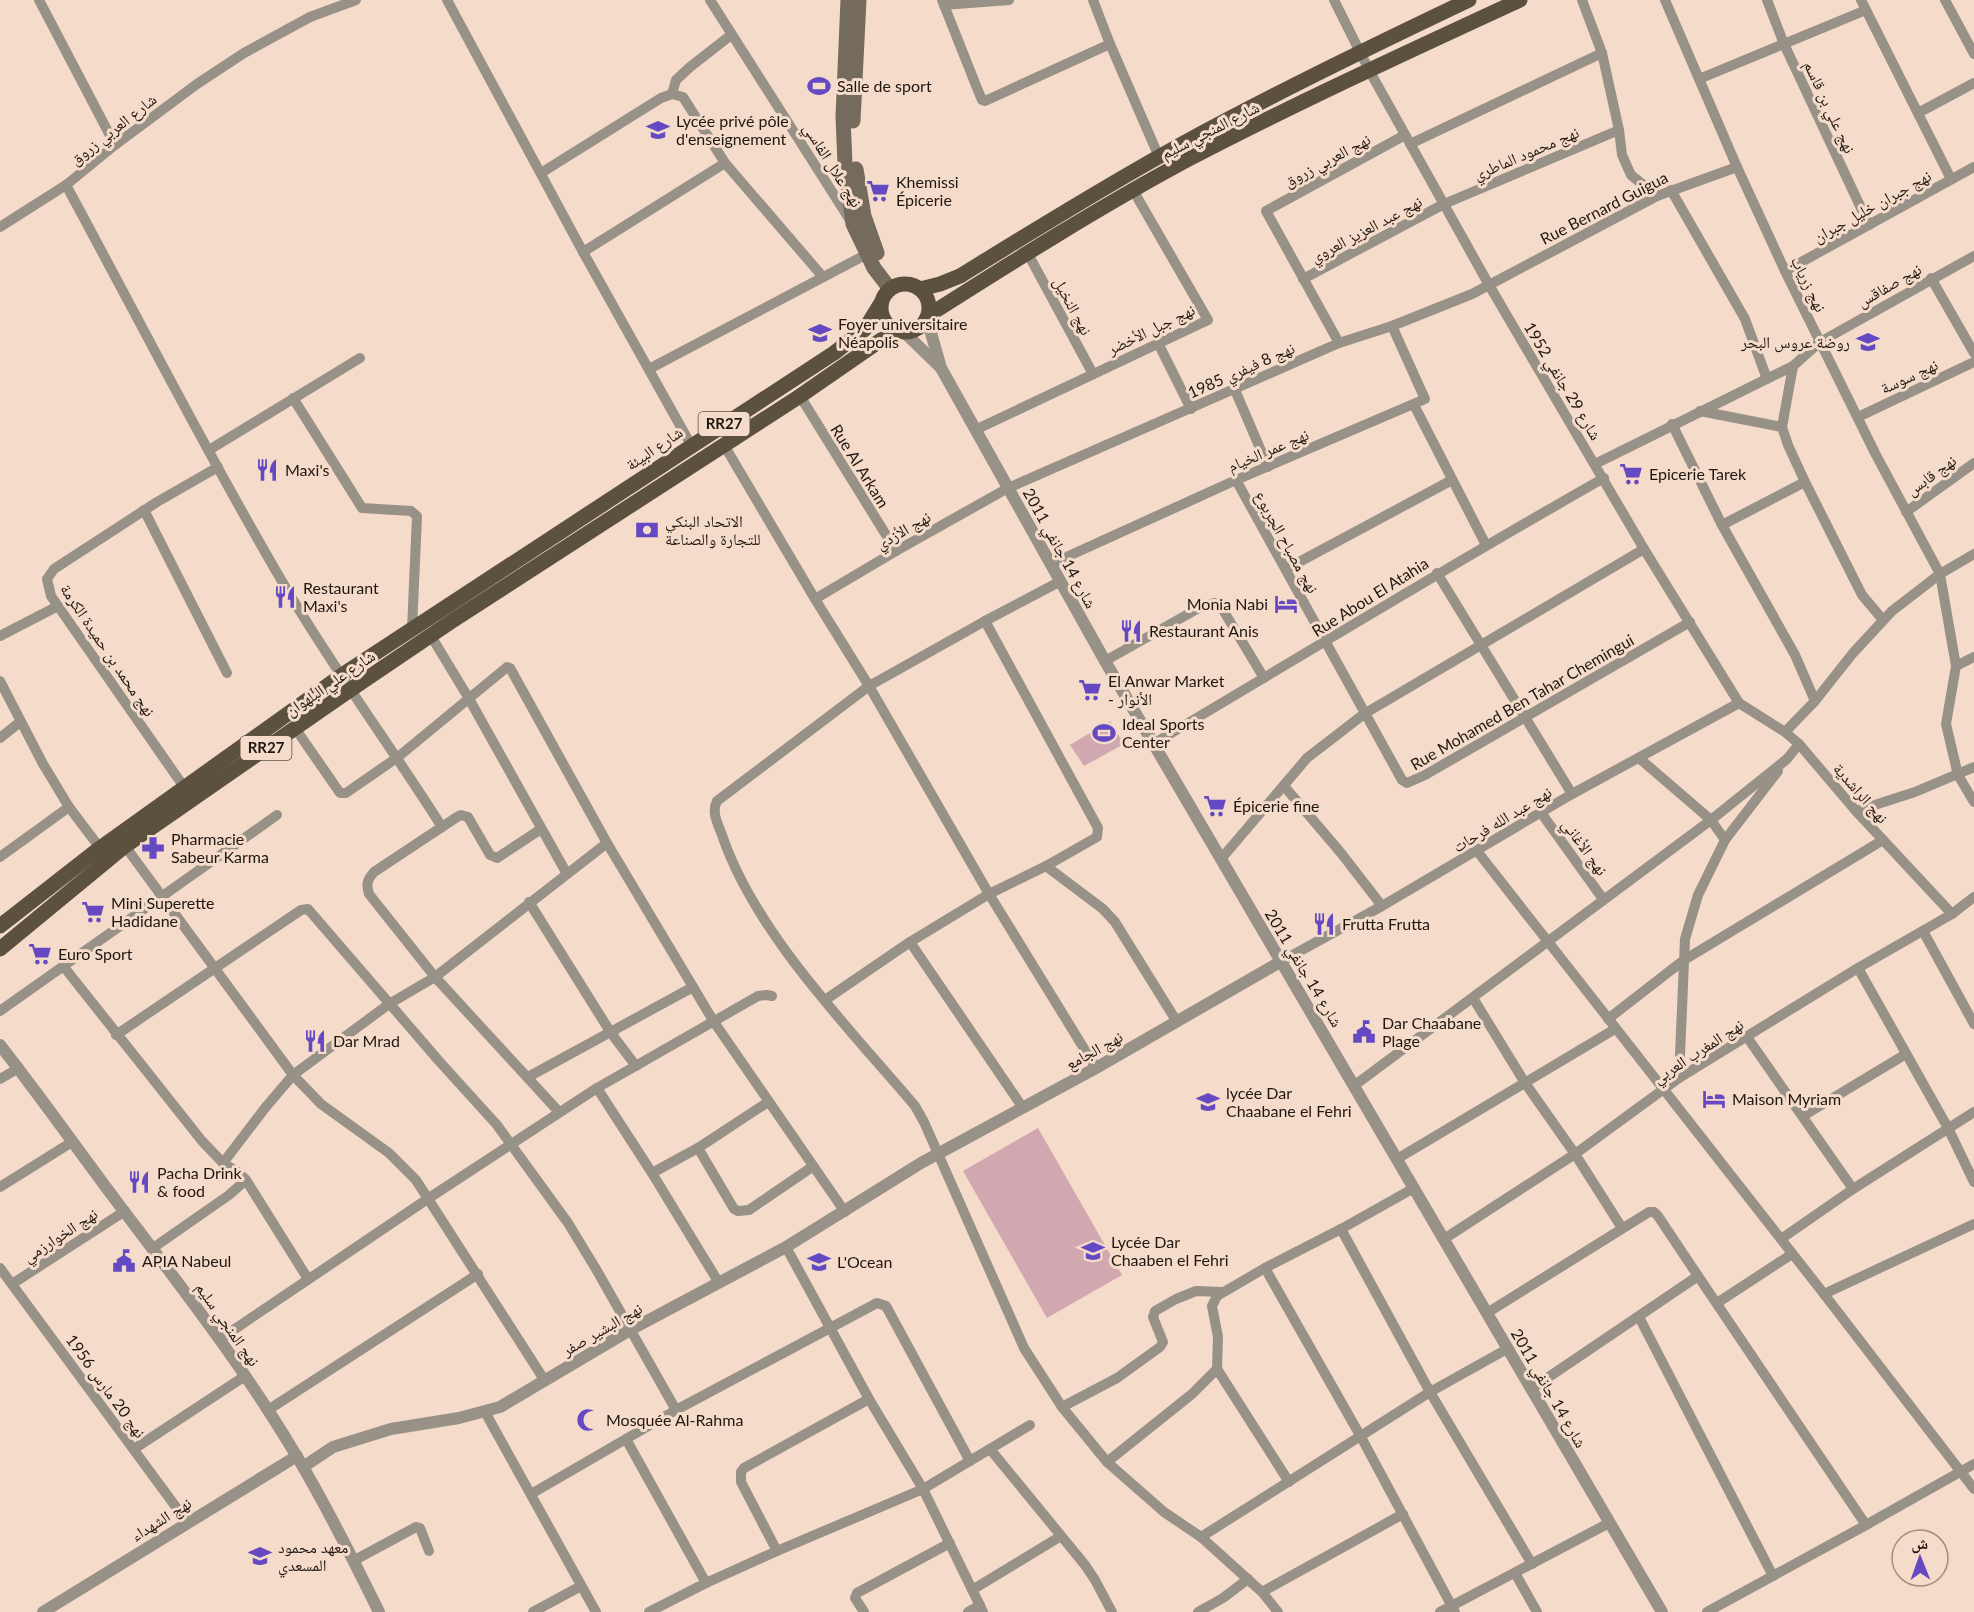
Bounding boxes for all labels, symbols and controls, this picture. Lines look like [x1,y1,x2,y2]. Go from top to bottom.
street label: نهج علي بن قاسم [1797,57,1860,158]
sports icon: Salle de sport [806,73,832,99]
place label: Salle de sport [837,76,932,95]
street label: شارع العربي زروق [66,89,162,171]
street label: شارع المنجي سليم [1158,97,1264,166]
place label: Lycée privé pôle d'enseignement [676,111,789,148]
school or university icon: Lycée privé pôle d'enseignement [645,117,671,143]
street label: نهج علال الفاسي [797,119,867,212]
street label: نهج محمود الماطري [1470,122,1583,187]
street label: نهج العربي زروق [1280,129,1375,194]
street label: نهج جبران خليل جبران [1810,165,1935,248]
street label: Rue Bernard Guigua [1537,167,1671,248]
place label: Khemissi Épicerie [896,172,959,209]
supermarket icon: Khemissi Épicerie [865,178,891,204]
street label: نهج عبد العزيز العروي [1307,191,1427,270]
street label: نهج زرياب [1786,253,1831,316]
street label: نهج صفاقس [1853,259,1925,312]
street label: نهج النخيل [1048,273,1097,339]
street label: نهج جبل الأخضر [1103,299,1198,360]
place label: Foyer universitaire Néapolis [838,314,967,351]
street label: شارع 29 جانفي 1952 [1517,318,1606,445]
school or university icon: Foyer universitaire Néapolis [807,320,833,346]
school or university icon: روضة عروس البحر [1855,329,1881,355]
place label: روضة عروس البحر [1740,332,1850,353]
street label: نهج 8 فيفري 1985 [1184,338,1299,405]
street label: نهج سوسة [1877,354,1941,399]
road number: RR27 [698,412,750,436]
street label: Rue Al Arkam [827,421,894,511]
street label: شارع البيئة [622,422,687,475]
street label: نهج عمر الخيام [1225,424,1312,477]
street label: نهج قابس [1902,450,1960,501]
restaurant icon: Maxi's [254,457,280,483]
place label: Maxi's [285,460,330,479]
supermarket icon: Epicerie Tarek [1618,461,1644,487]
place label: Epicerie Tarek [1649,464,1747,483]
street label: شارع 14 جانفي 2011 [1016,484,1101,613]
street label: نهج مصباح الجربوع [1250,487,1323,597]
street label: نهج الأزدي [872,506,936,556]
place label: الاتحاد البنكي للتجارة والصناعة [665,511,761,549]
bank icon: الاتحاد البنكي للتجارة والصناعة [634,517,660,543]
street label: Rue Abou El Atahia [1308,553,1431,640]
place label: Restaurant Maxi's [303,578,379,615]
street label: نهج محمد بن حميدة الكرمة [55,580,160,721]
restaurant icon: Restaurant Maxi's [272,584,298,610]
hotel icon: Monia Nabi [1273,591,1299,617]
place label: Monia Nabi [1187,594,1268,613]
restaurant icon: Restaurant Anis [1118,618,1144,644]
place label: Restaurant Anis [1149,621,1259,640]
street label: Rue Mohamed Ben Tahar Chemingui [1407,630,1637,773]
street label: شارع علي البلهوان [281,646,380,723]
place label: El Anwar Market - الأنوار [1108,671,1225,709]
supermarket icon: El Anwar Market - الأنوار [1077,677,1103,703]
place label: Ideal Sports Center [1122,714,1205,751]
sports icon: Ideal Sports Center [1091,720,1117,746]
road number: RR27 [240,736,292,760]
street label: نهج الراشدية [1829,759,1893,828]
street label: نهج عبد الله فرحات [1449,782,1556,857]
supermarket icon: Épicerie fine [1202,793,1228,819]
place label: Épicerie fine [1233,796,1320,815]
street label: نهج الأغاني [1555,815,1612,881]
place label: Pharmacie Sabeur Karma [171,829,269,866]
pharmacy icon: Pharmacie Sabeur Karma [140,835,166,861]
place label: Mini Superette Hadidane [111,893,215,930]
supermarket icon: Mini Superette Hadidane [80,899,106,925]
street label: شارع 14 جانفي 2011 [1258,905,1347,1032]
restaurant icon: Frutta Frutta [1311,911,1337,937]
place label: Frutta Frutta [1342,914,1430,933]
supermarket icon: Euro Sport [27,941,53,967]
place label: Euro Sport [58,944,133,963]
place label: Dar Chaabane Plage [1382,1013,1481,1050]
street label: نهج المغرب العربي [1649,1014,1749,1090]
public building icon: Dar Chaabane Plage [1351,1019,1377,1045]
street label: نهج الجامع [1062,1026,1126,1075]
restaurant icon: Dar Mrad [302,1028,328,1054]
place label: Dar Mrad [333,1031,400,1050]
place label: lycée Dar Chaabane el Fehri [1226,1083,1352,1120]
hotel icon: Maison Myriam [1701,1086,1727,1112]
school or university icon: lycée Dar Chaabane el Fehri [1195,1089,1221,1115]
place label: Maison Myriam [1732,1089,1841,1108]
place label: Pacha Drink & food [157,1163,243,1200]
restaurant icon: Pacha Drink & food [126,1169,152,1195]
street label: نهج الخوارزمي [19,1203,103,1269]
place label: Lycée Dar Chaaben el Fehri [1111,1232,1229,1269]
school or university icon: Lycée Dar Chaaben el Fehri [1080,1238,1106,1264]
public building icon: APIA Nabeul [111,1248,137,1274]
school or university icon: L'Ocean [806,1249,832,1275]
place label: APIA Nabeul [142,1251,231,1270]
place label: L'Ocean [837,1252,892,1271]
street label: نهج المنجي سليم [189,1278,264,1372]
street label: نهج البشير صفر [557,1298,646,1361]
street label: شارع 14 جانفي 2011 [1504,1325,1591,1453]
street label: نهج 20 مارس 1956 [61,1330,150,1442]
mosque icon: Mosquée Al-Rahma [575,1407,601,1433]
place label: Mosquée Al-Rahma [606,1410,743,1429]
street label: نهج الشهداء [127,1493,195,1546]
north arrow [1890,1528,1950,1588]
text: ش [1911,1533,1928,1553]
place label: معهد محمود المسعدي [278,1537,348,1578]
school or university icon: معهد محمود المسعدي [247,1543,273,1569]

